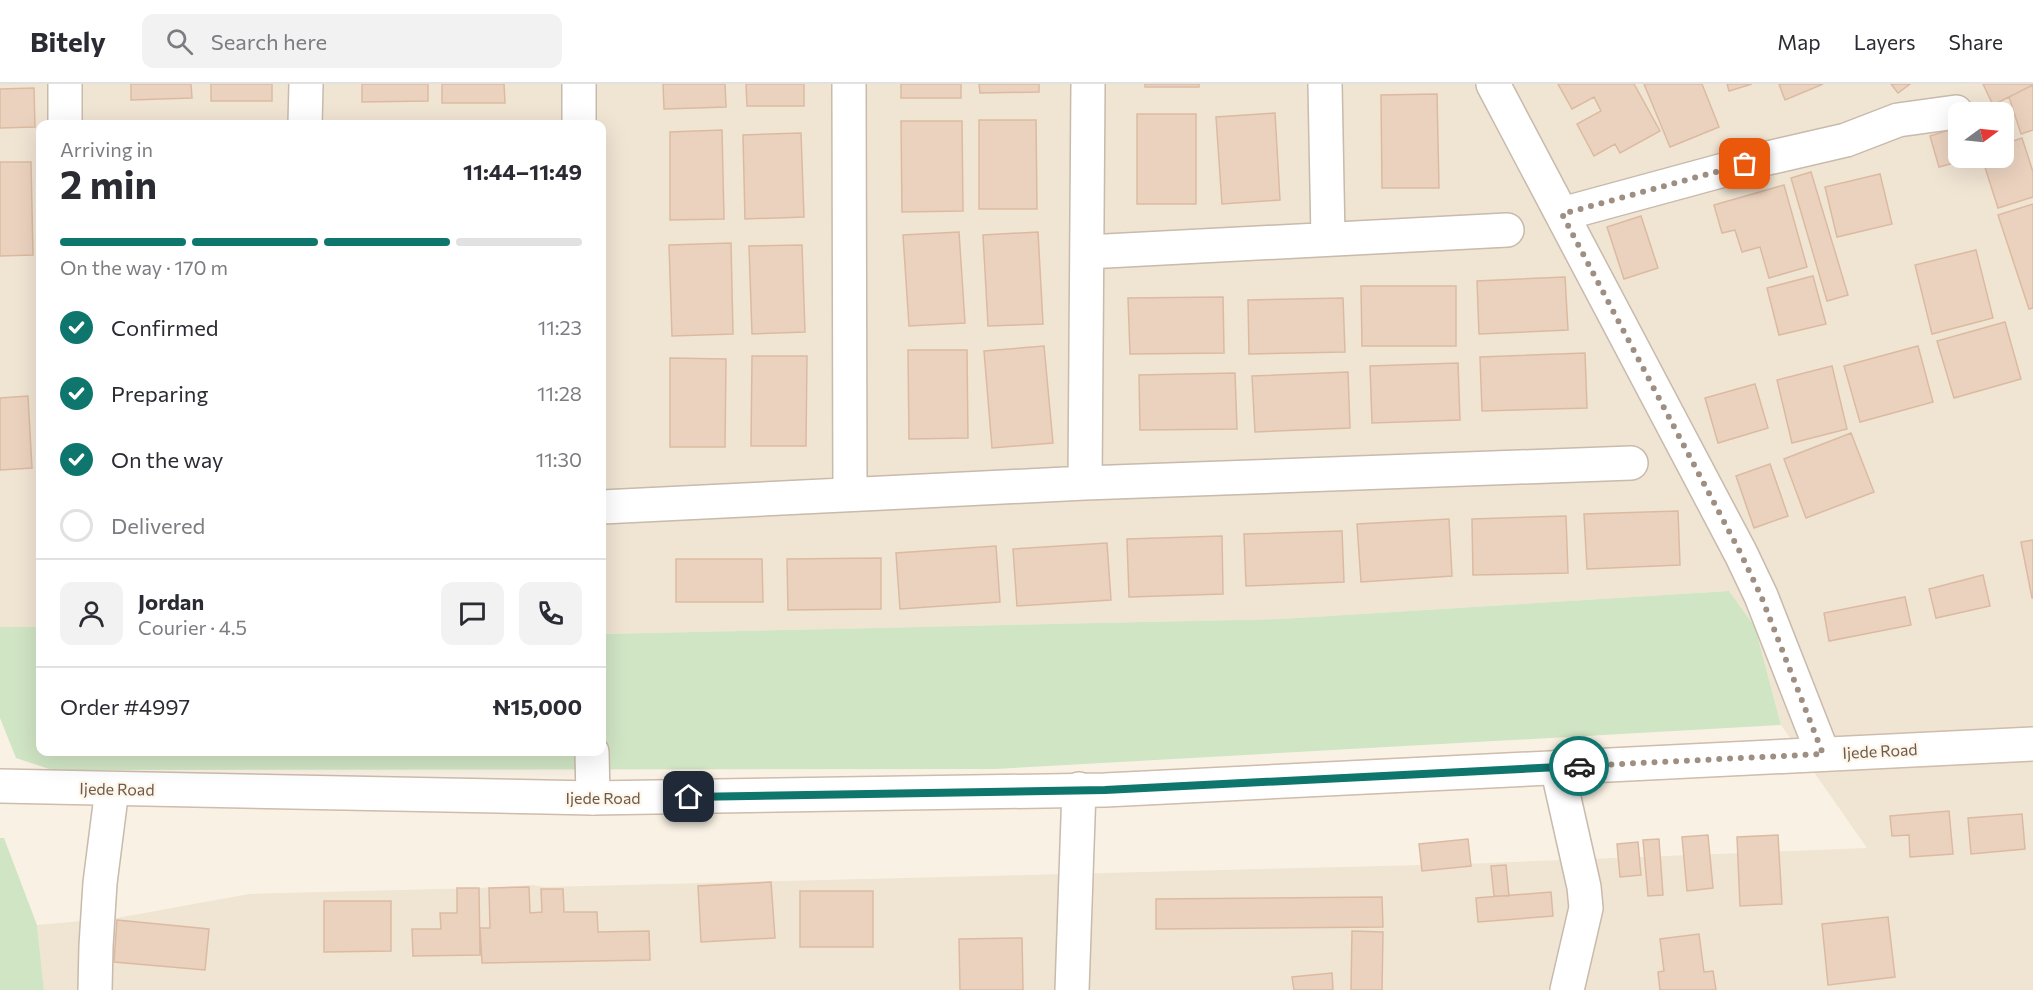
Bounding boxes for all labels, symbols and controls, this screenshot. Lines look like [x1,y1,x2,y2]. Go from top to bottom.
search box [142,14,562,68]
text: Bitely [30,24,106,58]
icon: search [163,25,196,58]
text: Search here [211,28,327,55]
text: Map [1777,29,1821,54]
text: Layers [1854,29,1916,54]
text: Share [1949,29,2003,54]
north arrow [1948,102,2014,168]
map controls [1948,102,2014,168]
text: Arriving in [60,137,153,161]
pin [1719,138,1770,189]
icon: bag [1728,147,1761,180]
text: 11:44–11:49 [463,158,582,185]
text: 2 min [60,159,157,207]
text: On the way · 170 m [60,255,228,279]
icon: check [60,311,93,344]
text: Confirmed [111,314,218,341]
text: 11:23 [538,315,582,339]
icon: check [60,377,93,410]
text: Preparing [111,380,208,407]
text: 11:28 [537,381,582,405]
icon: check [60,443,93,476]
text: On the way [111,446,223,473]
text: 11:30 [536,447,582,471]
text: Delivered [111,512,205,539]
button: person [60,582,123,645]
button: chat [441,582,504,645]
button: phone [519,582,582,645]
text: Jordan [138,588,204,615]
text: Courier · 4.5 [138,615,247,639]
text: Order #4997 [60,693,190,720]
text: ₦15,000 [492,693,582,720]
courier [1549,736,1609,796]
street label: Ijede Road [1842,739,1918,762]
icon: car [1563,750,1596,783]
pin [663,771,714,822]
street label: Ijede Road [79,778,155,799]
icon: home [672,780,705,813]
street label: Ijede Road [565,788,641,807]

